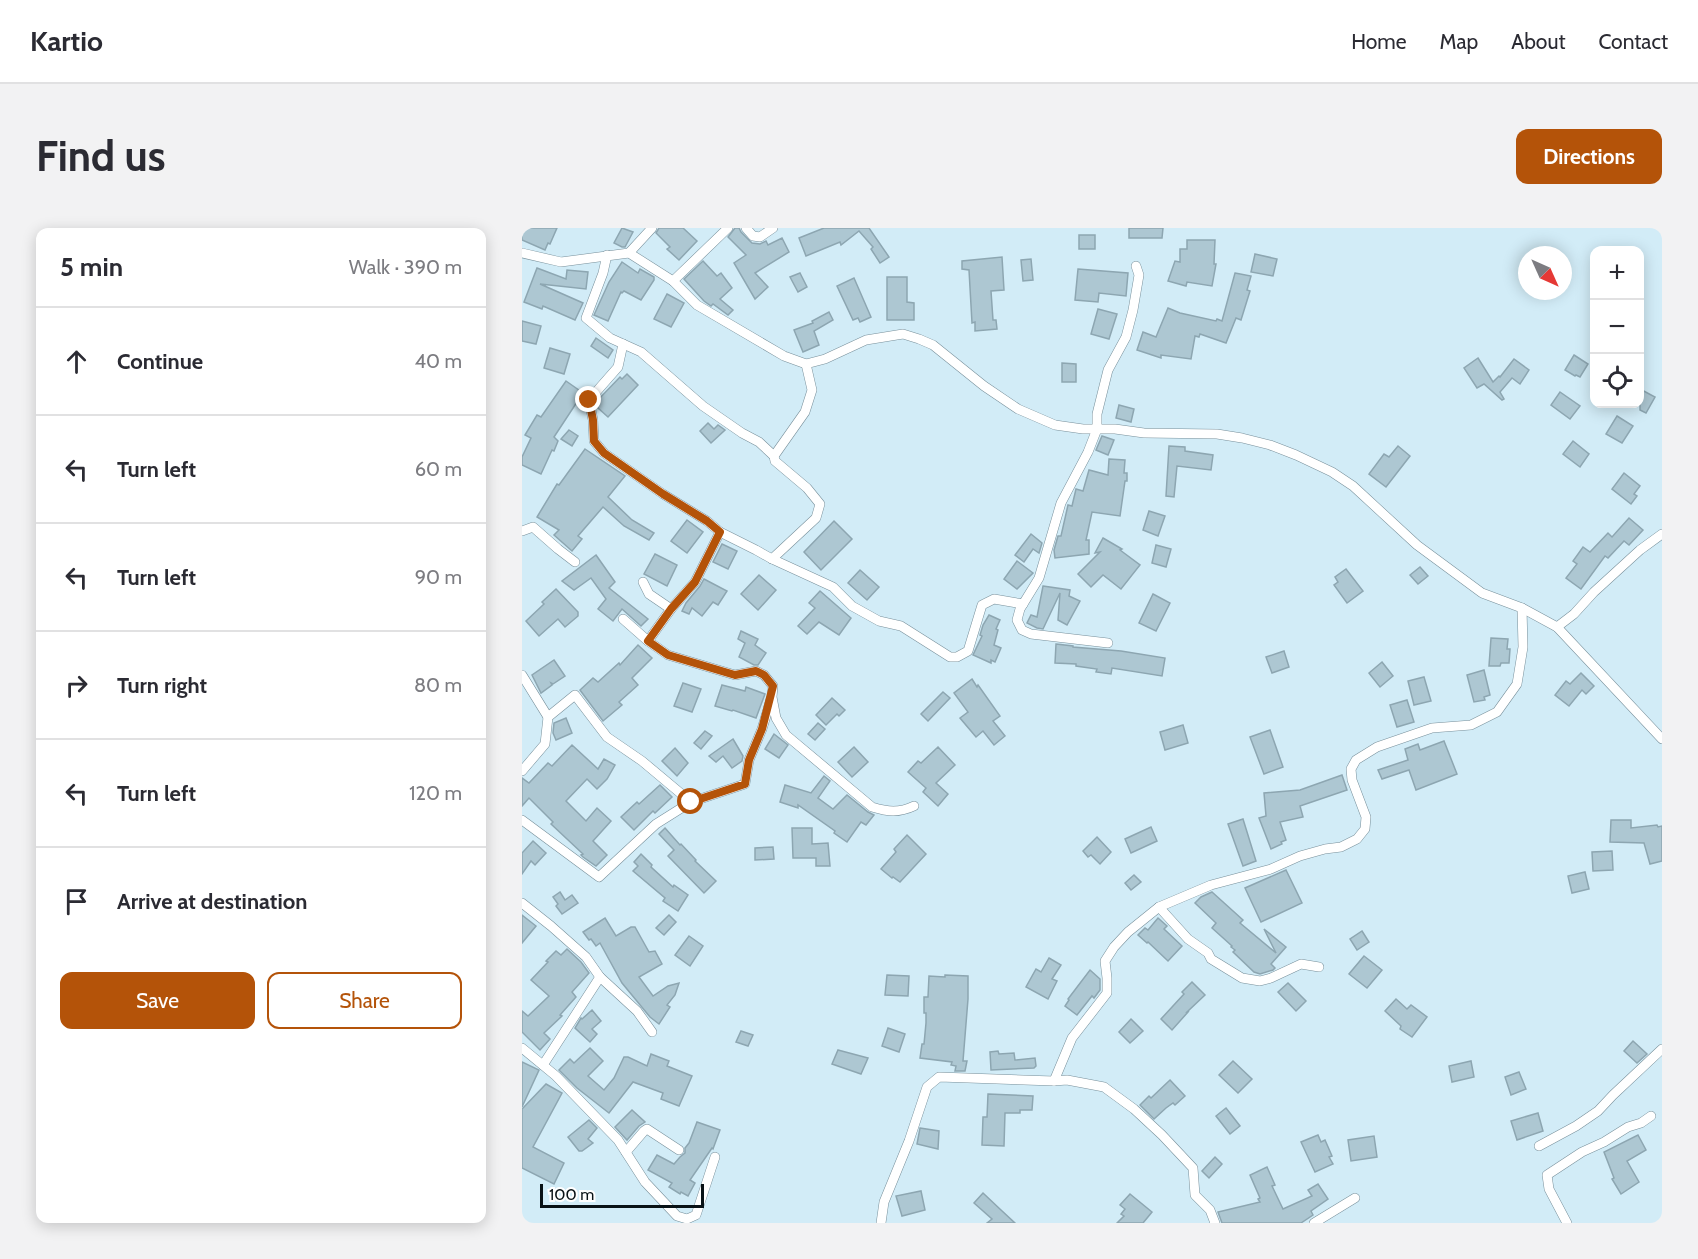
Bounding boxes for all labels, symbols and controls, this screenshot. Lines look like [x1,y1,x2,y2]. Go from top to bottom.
text: Kartio [30,24,103,58]
text: Home [1351,29,1407,54]
text: Map [1440,29,1478,54]
text: About [1511,29,1565,54]
text: Contact [1598,29,1668,54]
button: Directions [1516,129,1662,184]
text: Find us [36,130,165,182]
north arrow [1518,246,1572,300]
map controls [1590,246,1644,408]
button: + [1590,246,1644,300]
text: 5 min [60,251,123,283]
text: Walk · 390 m [349,255,462,279]
button: − [1590,300,1644,354]
icon: ahead [60,345,93,378]
text: Continue [117,348,203,375]
text: 40 m [414,349,462,373]
button: locate [1590,354,1644,408]
route end [575,386,601,412]
icon: left [60,453,93,486]
text: Turn left [117,456,196,483]
text: 60 m [415,457,462,481]
icon: left [60,561,93,594]
text: Turn left [117,564,196,591]
text: 90 m [415,565,462,589]
icon: right [60,669,93,702]
text: Turn right [117,672,207,699]
text: 80 m [414,673,462,697]
icon: left [60,777,93,810]
text: Turn left [117,780,196,807]
text: 120 m [409,781,462,805]
route start [677,788,703,814]
icon: arrive [60,885,93,918]
text: Arrive at destination [117,888,307,915]
button: Save [60,972,255,1029]
button: Share [267,972,462,1029]
scale bar [540,1181,704,1208]
text: 100 m [549,1185,594,1204]

